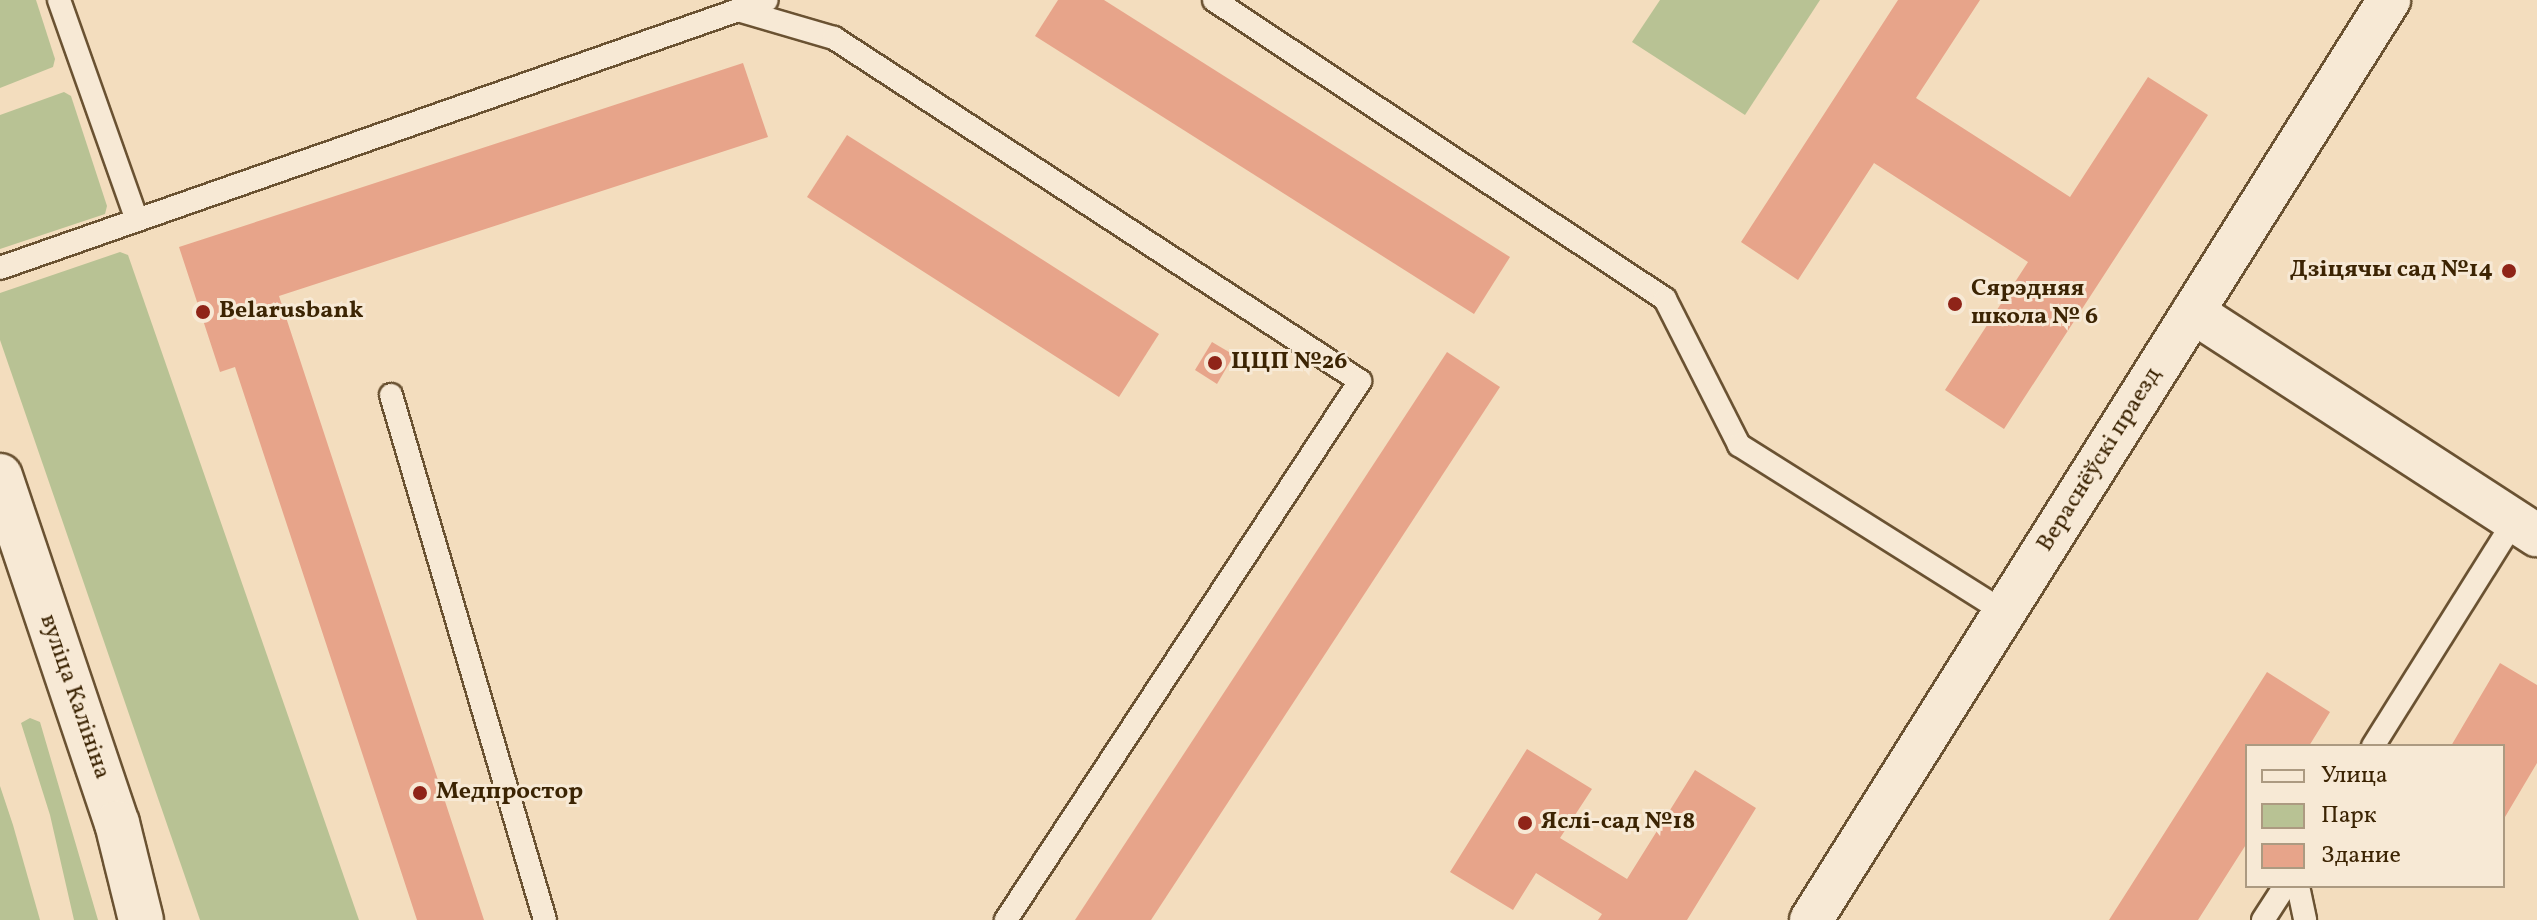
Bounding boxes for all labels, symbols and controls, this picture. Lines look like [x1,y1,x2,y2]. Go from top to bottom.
place label: Дзіцячы сад №14 [2290,257,2493,285]
marker: Дзіцячы сад №14 [2500,262,2518,280]
place label: Сярэдняя школа № 6 [1971,276,2098,332]
marker: Сярэдняя школа № 6 [1946,295,1964,313]
place label: Belarusbank [219,298,364,326]
marker: Belarusbank [194,303,212,321]
place label: ЦЦП №26 [1231,349,1348,377]
marker: ЦЦП №26 [1206,354,1224,372]
street label: Вераснёўскі праезд [2032,363,2168,557]
street label: вуліца Калініна [32,611,116,783]
legend [2245,744,2505,888]
text: Улица [2321,759,2388,793]
place label: Медпростор [436,779,583,807]
marker: Медпростор [411,784,429,802]
text: Парк [2321,799,2377,833]
place label: Яслі-сад №18 [1541,809,1695,837]
marker: Яслі-сад №18 [1516,814,1534,832]
text: Здание [2321,839,2401,873]

